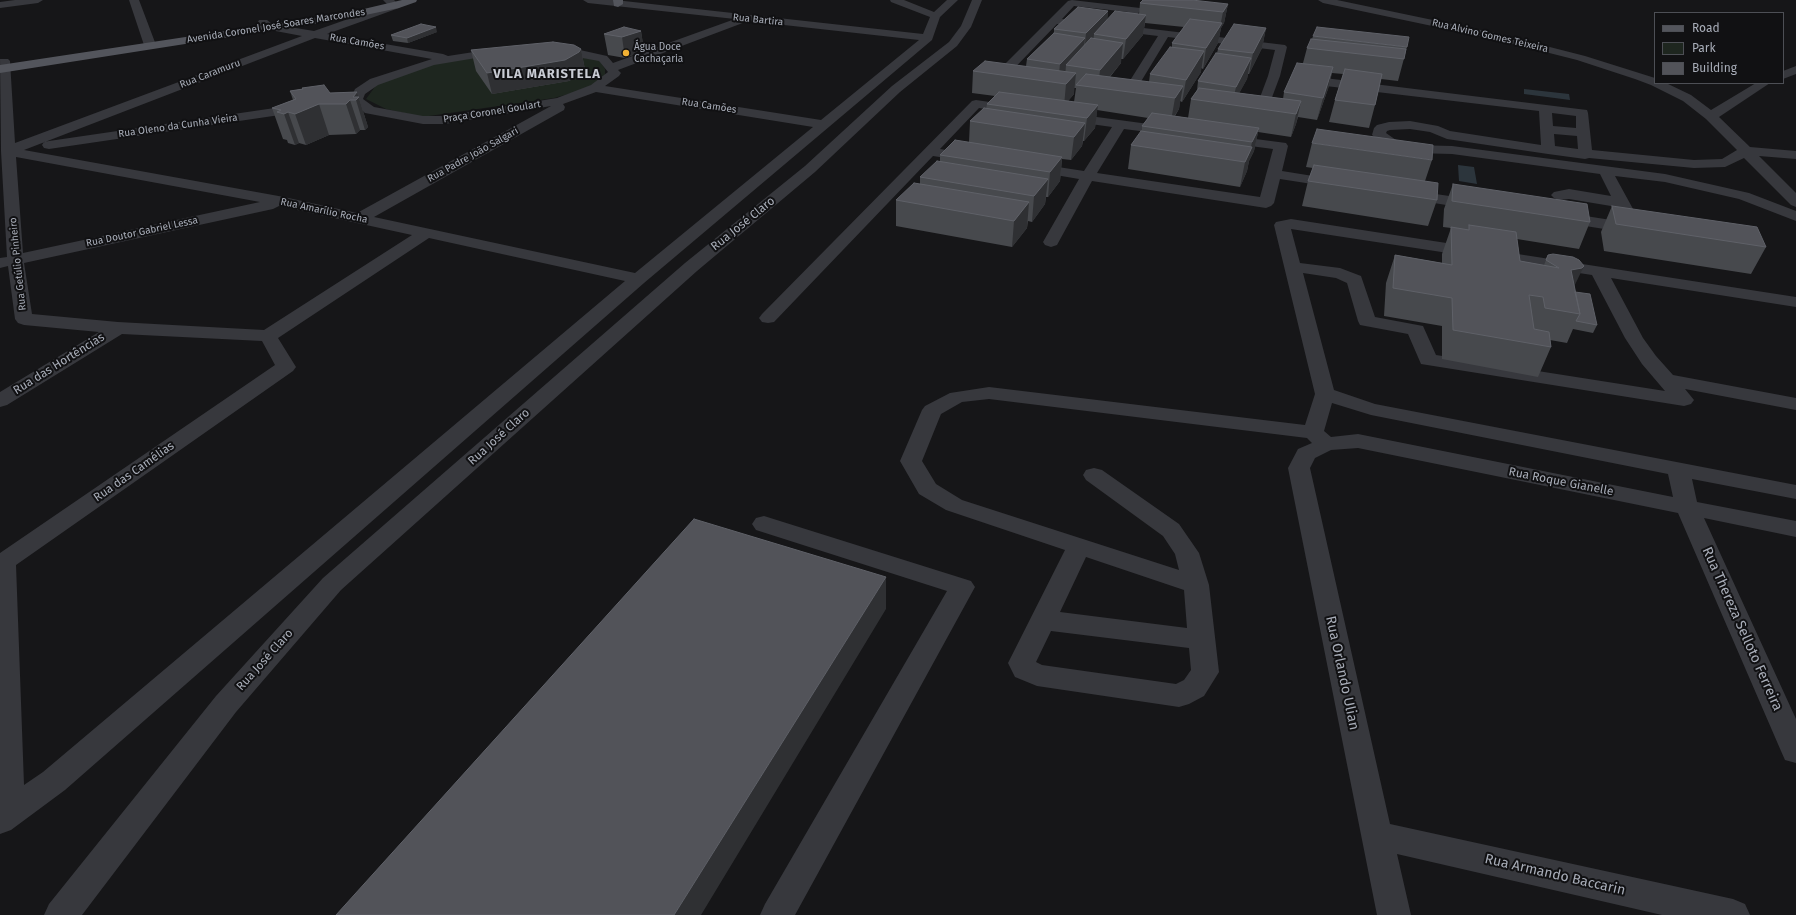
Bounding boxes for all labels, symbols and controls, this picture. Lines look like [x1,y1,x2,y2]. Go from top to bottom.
street label: Avenida Coronel José Soares Marcondes [186,6,366,46]
street label: Rua Bartira [732,11,784,29]
legend [1654,12,1784,84]
street label: Rua Alvino Gomes Teixeira [1431,17,1549,55]
text: Road [1692,21,1720,35]
street label: Rua Camões [329,31,385,53]
place label: Água Doce Cachaçaria [634,41,683,64]
text: Park [1692,41,1716,55]
marker: Água Doce Cachaçaria [621,48,631,58]
street label: Rua Caramuru [178,57,242,91]
text: Building [1692,61,1737,75]
district label: VILA MARISTELA [493,66,601,82]
street label: Rua Camões [681,96,737,116]
street label: Praça Coronel Goulart [442,98,542,126]
street label: Rua Oleno da Cunha Vieira [118,112,238,140]
street label: Rua Padre João Salgari [426,125,520,185]
street label: Rua José Claro [708,194,778,254]
street label: Rua Amarílio Rocha [279,196,369,226]
street label: Rua Doutor Gabriel Lessa [85,214,199,250]
street label: Rua Getúlio Pinheiro [7,217,29,311]
street label: Rua das Hortências [11,330,107,398]
street label: Rua José Claro [465,406,533,468]
street label: Rua das Camélias [91,439,177,505]
street label: Rua Roque Gianelle [1507,465,1615,499]
street label: Rua Thereza Selloto Ferreira [1698,544,1786,714]
street label: Rua Orlando Ulian [1322,614,1362,732]
street label: Rua José Claro [234,626,296,694]
street label: Rua Armando Baccarin [1483,851,1627,899]

